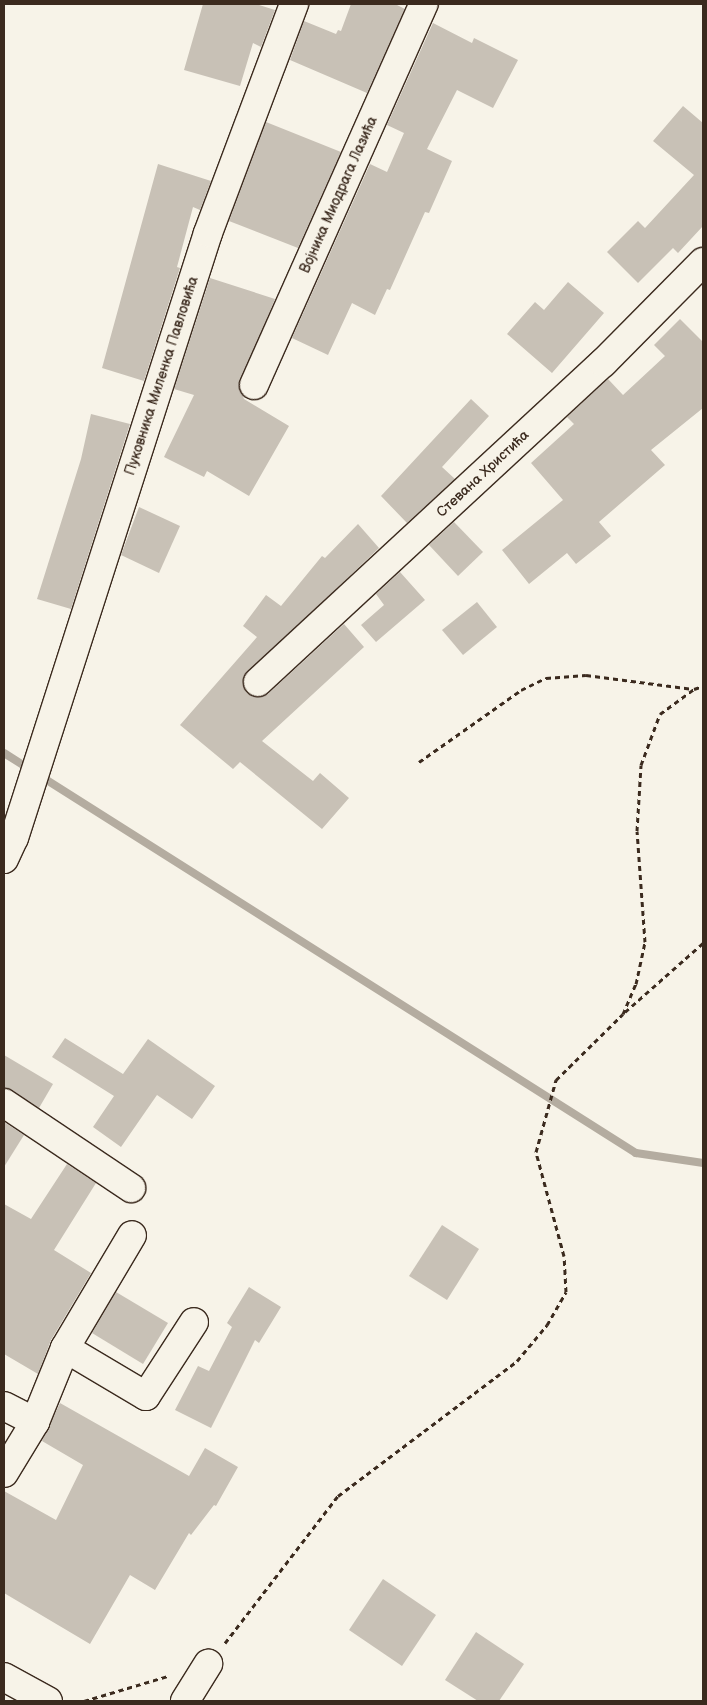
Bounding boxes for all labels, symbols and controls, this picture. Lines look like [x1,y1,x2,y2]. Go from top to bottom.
street label: Војника Миодрага Лазића [297,114,381,276]
street label: Пуковника Миленка Павловића [122,275,202,477]
street label: Стевана Христића [433,427,533,521]

